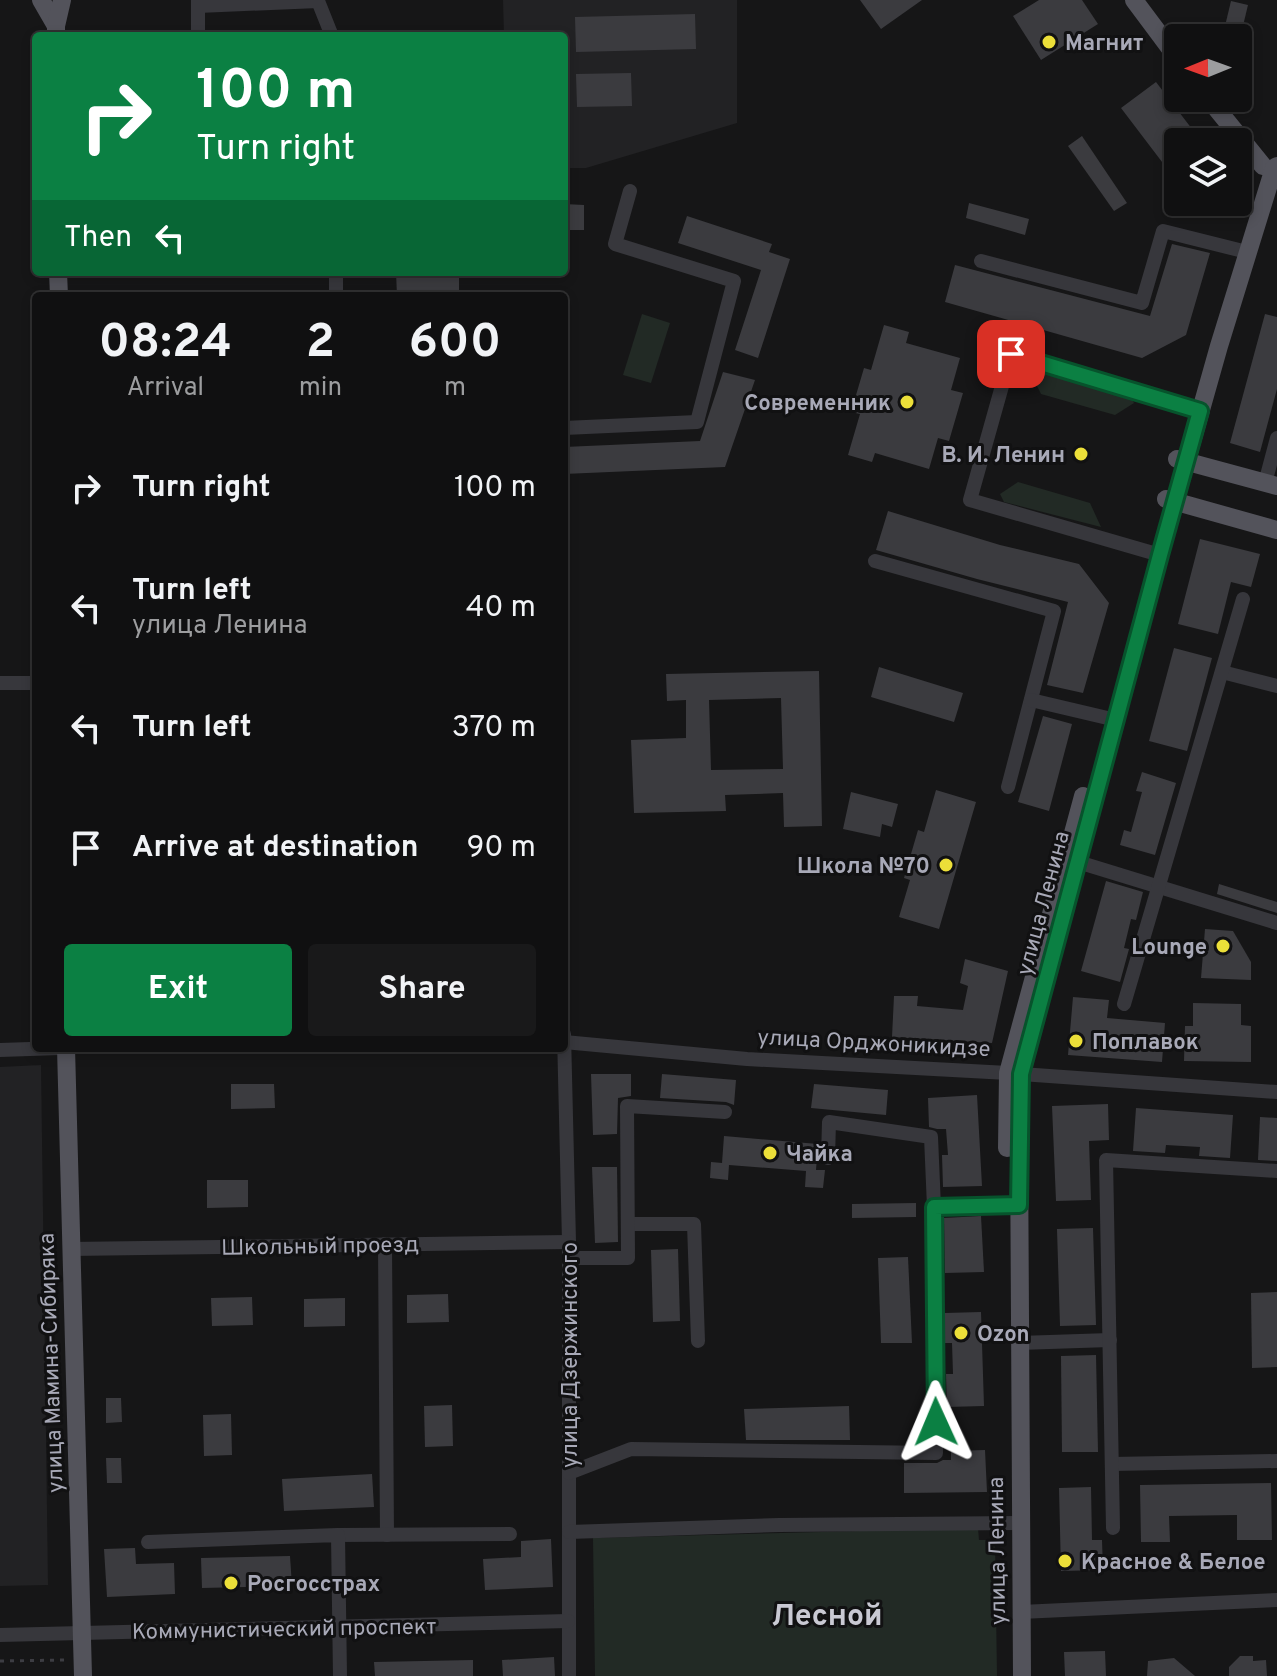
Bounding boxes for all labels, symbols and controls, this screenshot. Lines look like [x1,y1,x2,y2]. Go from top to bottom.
north arrow [1164,24,1252,112]
map controls [1164,24,1252,216]
place label: Магнит [1065,31,1143,58]
marker: Магнит [1040,33,1058,51]
text: 100 m [196,58,355,128]
icon: right [64,64,168,168]
text: Turn right [196,127,355,173]
button: layers [1164,128,1252,216]
icon: left [148,216,192,260]
text: Then [64,220,132,257]
text: 08:24 [99,314,232,374]
text: 2 [306,314,335,374]
text: 600 [409,314,501,374]
pin [977,320,1045,388]
icon: arrive [989,332,1033,376]
text: Arrival [127,372,204,405]
text: min [299,372,342,405]
text: m [444,372,466,405]
place label: Современник [744,391,891,418]
marker: Современник [898,393,916,411]
place label: В. И. Ленин [942,443,1065,470]
marker: В. И. Ленин [1072,445,1090,463]
icon: right [64,466,108,510]
text: Turn right [132,470,270,507]
text: 100 m [454,470,536,507]
text: Turn left [132,573,252,610]
icon: left [64,586,108,630]
text: 40 m [466,590,536,627]
text: улица Ленина [132,610,307,643]
icon: left [64,706,108,750]
text: Turn left [132,710,252,747]
text: 370 m [452,710,536,747]
icon: arrive [64,826,108,870]
street label: улица Ленина [1012,828,1077,979]
text: Arrive at destination [132,830,418,867]
text: 90 m [467,830,536,867]
place label: Школа №70 [797,854,930,881]
marker: Школа №70 [937,856,955,874]
place label: Lounge [1131,935,1207,962]
marker: Lounge [1214,937,1232,955]
button: Exit [64,944,292,1036]
button: Share [308,944,536,1036]
street label: улица Орджоникидзе [757,1025,991,1064]
place label: Поплавок [1092,1030,1199,1057]
marker: Поплавок [1067,1032,1085,1050]
place label: Чайка [786,1142,853,1169]
marker: Чайка [761,1144,779,1162]
street label: улица Мамина-Сибиряка [34,1232,71,1494]
street label: Школьный проезд [221,1232,419,1263]
street label: улица Дзержинского [558,1242,585,1468]
place label: Ozon [977,1322,1030,1349]
marker: Ozon [952,1324,970,1342]
position arrow [894,1380,978,1464]
street label: улица Ленина [984,1477,1013,1625]
place label: Красное & Белое [1081,1550,1265,1577]
marker: Красное & Белое [1056,1552,1074,1570]
place label: Росгосстрах [247,1572,380,1599]
marker: Росгосстрах [222,1574,240,1592]
district label: Лесной [771,1599,883,1636]
street label: Коммунистический проспект [132,1614,437,1647]

